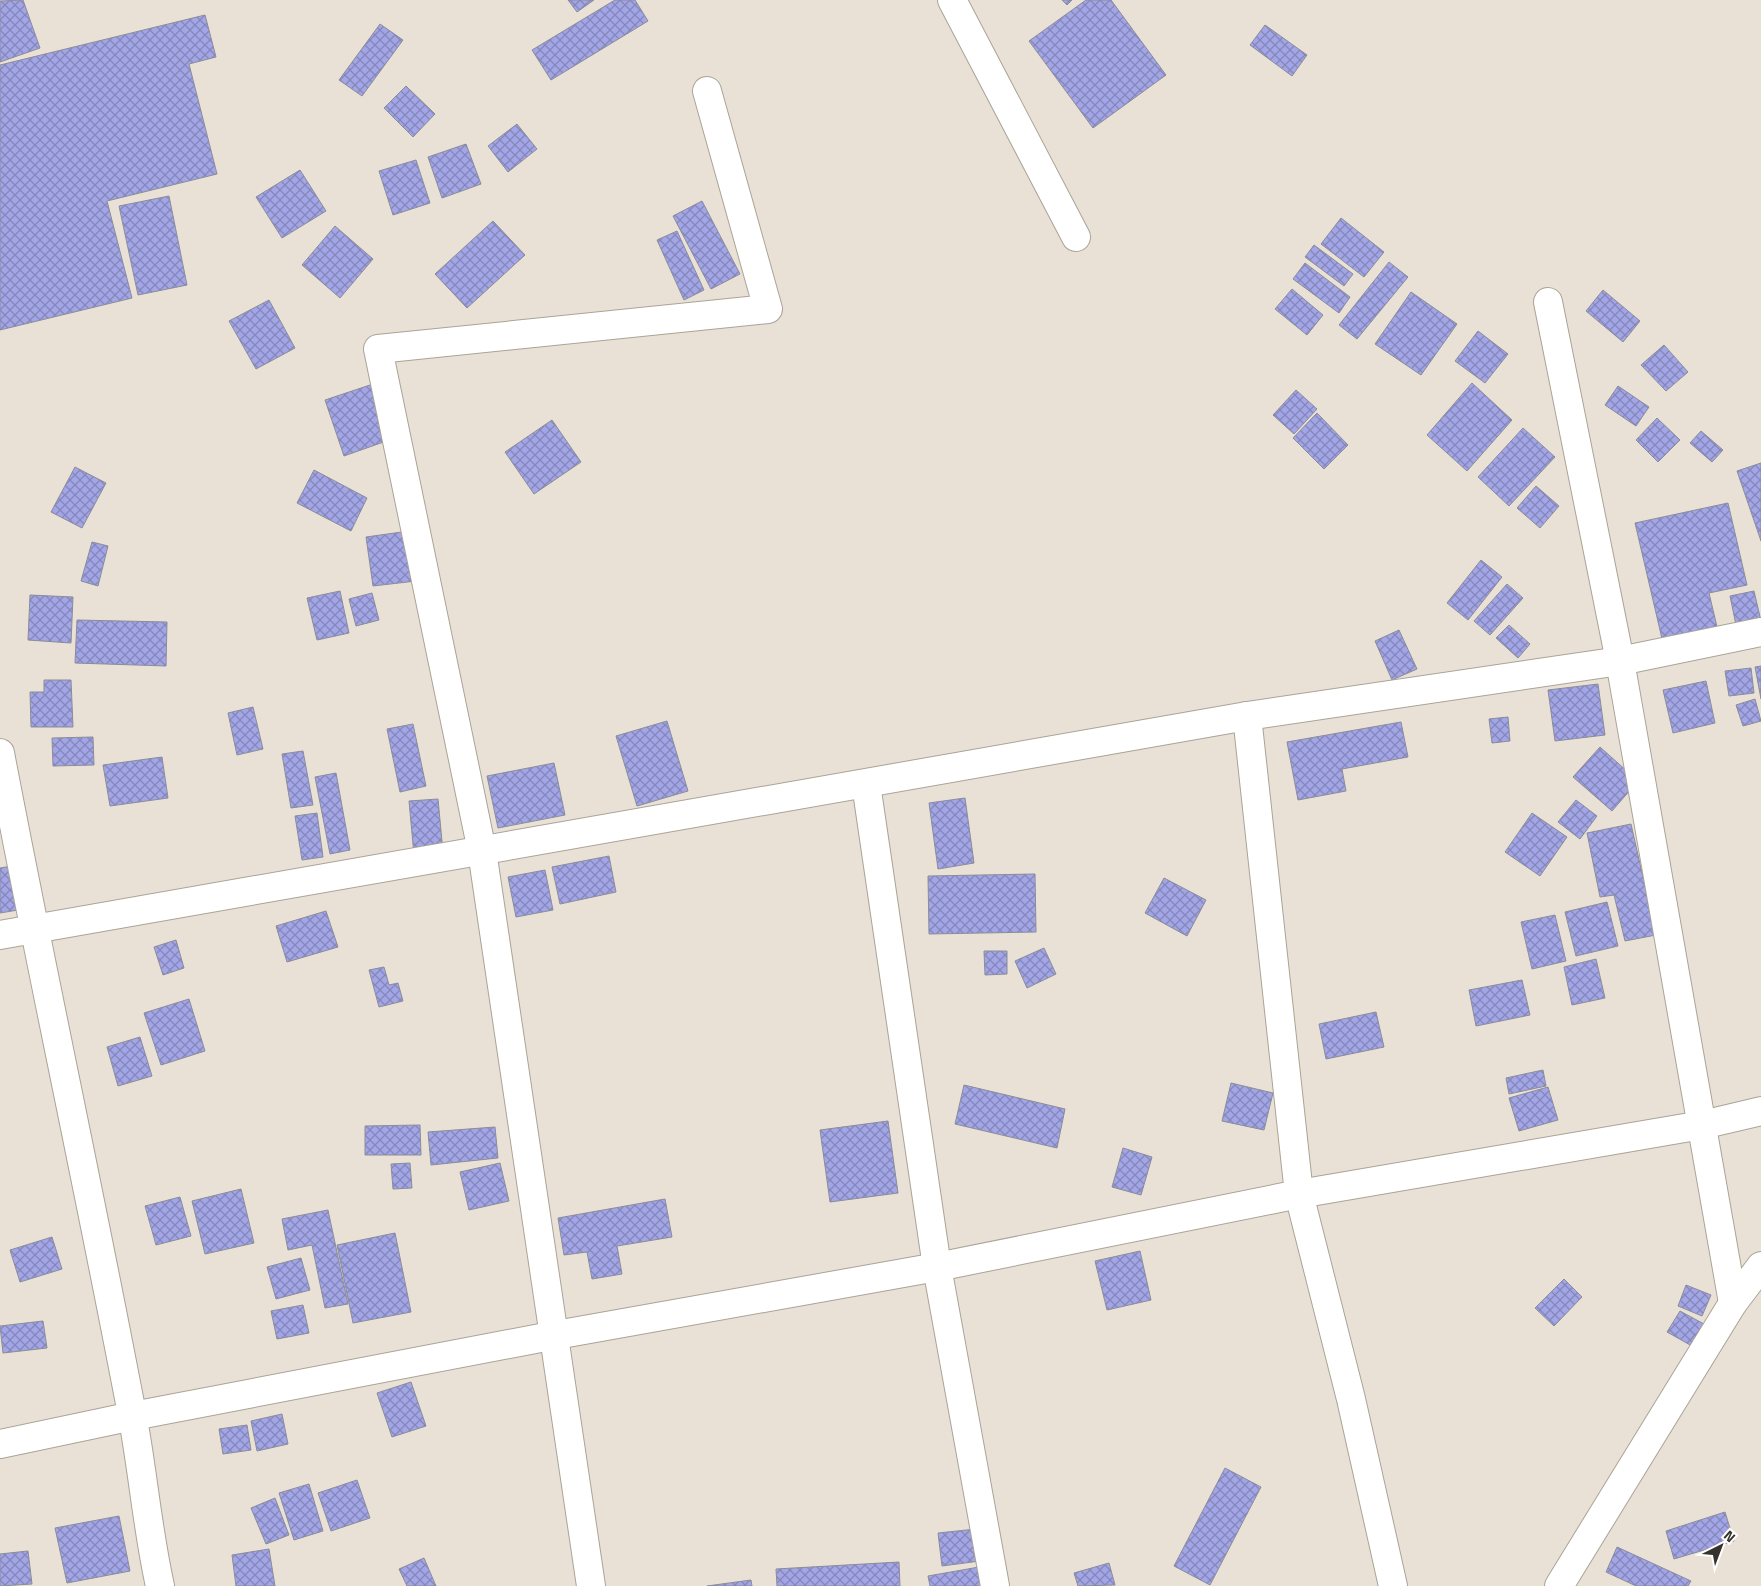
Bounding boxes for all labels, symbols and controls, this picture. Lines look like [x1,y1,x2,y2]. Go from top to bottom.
north arrow [1696,1521,1746,1571]
text: N [1719,1525,1741,1547]

